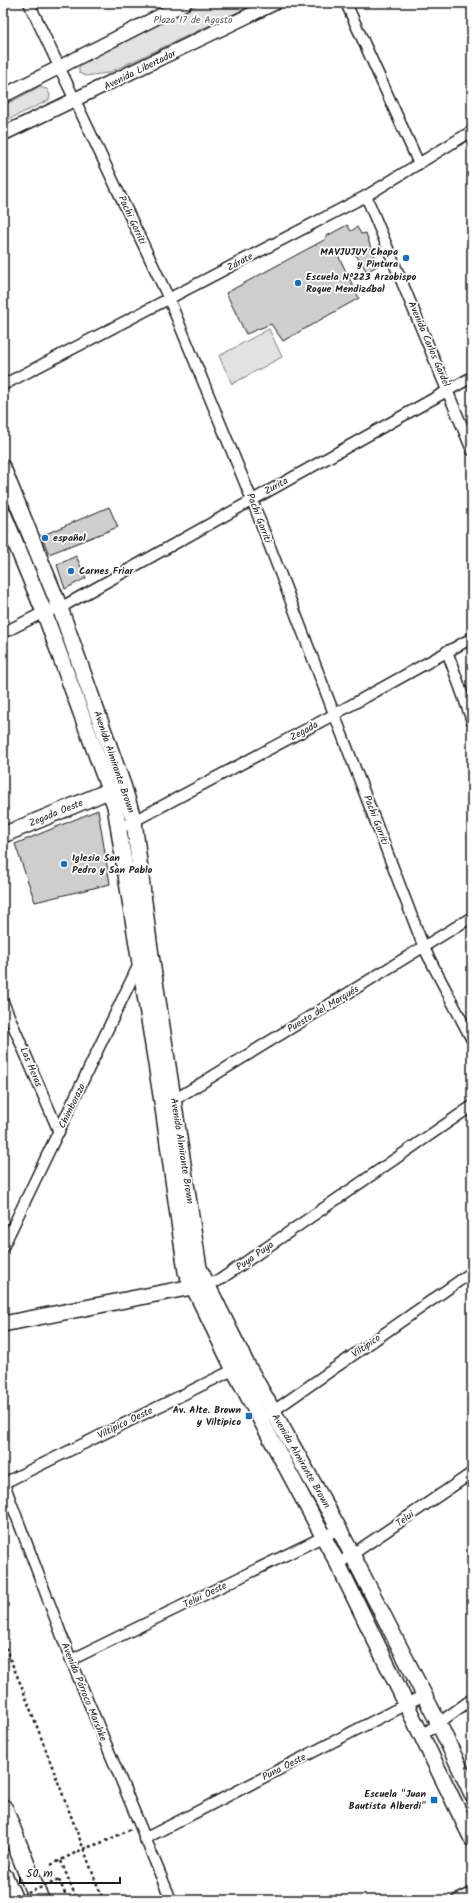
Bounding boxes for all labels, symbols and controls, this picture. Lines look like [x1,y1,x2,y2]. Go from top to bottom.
park label: Plaza 17 de Agosto [154,12,233,28]
street label: Avenida Libertador [101,45,179,94]
street label: Pachi Gorriti [114,193,151,248]
place label: MAVJUJUY Chapa y Pintura [320,244,398,272]
street label: Zárate [224,248,256,275]
marker: MAVJUJUY Chapa y Pintura [401,253,411,263]
place label: Escuela Nº223 Arzobispo Roque Mendizábal [306,269,417,297]
marker: Escuela Nº223 Arzobispo Roque Mendizábal [293,278,303,288]
street label: Avenida Carlos Gardel [404,299,454,390]
street label: Zurita [261,473,291,499]
street label: Pachi Gorriti [242,491,276,546]
place label: español [53,530,86,546]
marker: español [40,533,50,543]
place label: Carnes Friar [79,563,134,579]
marker: Carnes Friar [66,566,76,576]
street label: Avenida Almirante Brown [89,709,139,815]
street label: Zegada [287,717,321,745]
street label: Pachi Gorriti [359,793,393,848]
street label: Zegada Oeste [27,795,86,831]
place label: Iglesia San Pedro y San Pablo [72,850,153,878]
marker: Iglesia San Pedro y San Pablo [59,859,69,869]
street label: Puesto del Marqués [284,981,363,1037]
street label: Las Heras [15,1045,47,1090]
street label: Chimborazo [54,1080,90,1131]
street label: Avenida Almirante Brown [166,1097,198,1205]
street label: Puya Puya [233,1237,278,1275]
street label: Viltipico [348,1330,384,1362]
street label: Viltipico Oeste [95,1402,156,1443]
place label: Av. Alte. Brown y Viltipico [173,1402,241,1430]
marker: Av. Alte. Brown y Viltipico [244,1411,254,1421]
street label: Avenida Almirante Brown [267,1411,335,1511]
street label: Telui [392,1507,418,1531]
street label: Telui Oeste [180,1577,230,1612]
street label: Avenida Párroco Marshke [57,1640,111,1744]
street label: Puna Oeste [259,1749,309,1785]
place label: Escuela "Juan Bautista Alberdi" [349,1786,426,1814]
marker: Escuela "Juan Bautista Alberdi" [429,1795,439,1805]
scale bar [20,1859,120,1885]
text: 50 m [26,1864,53,1883]

